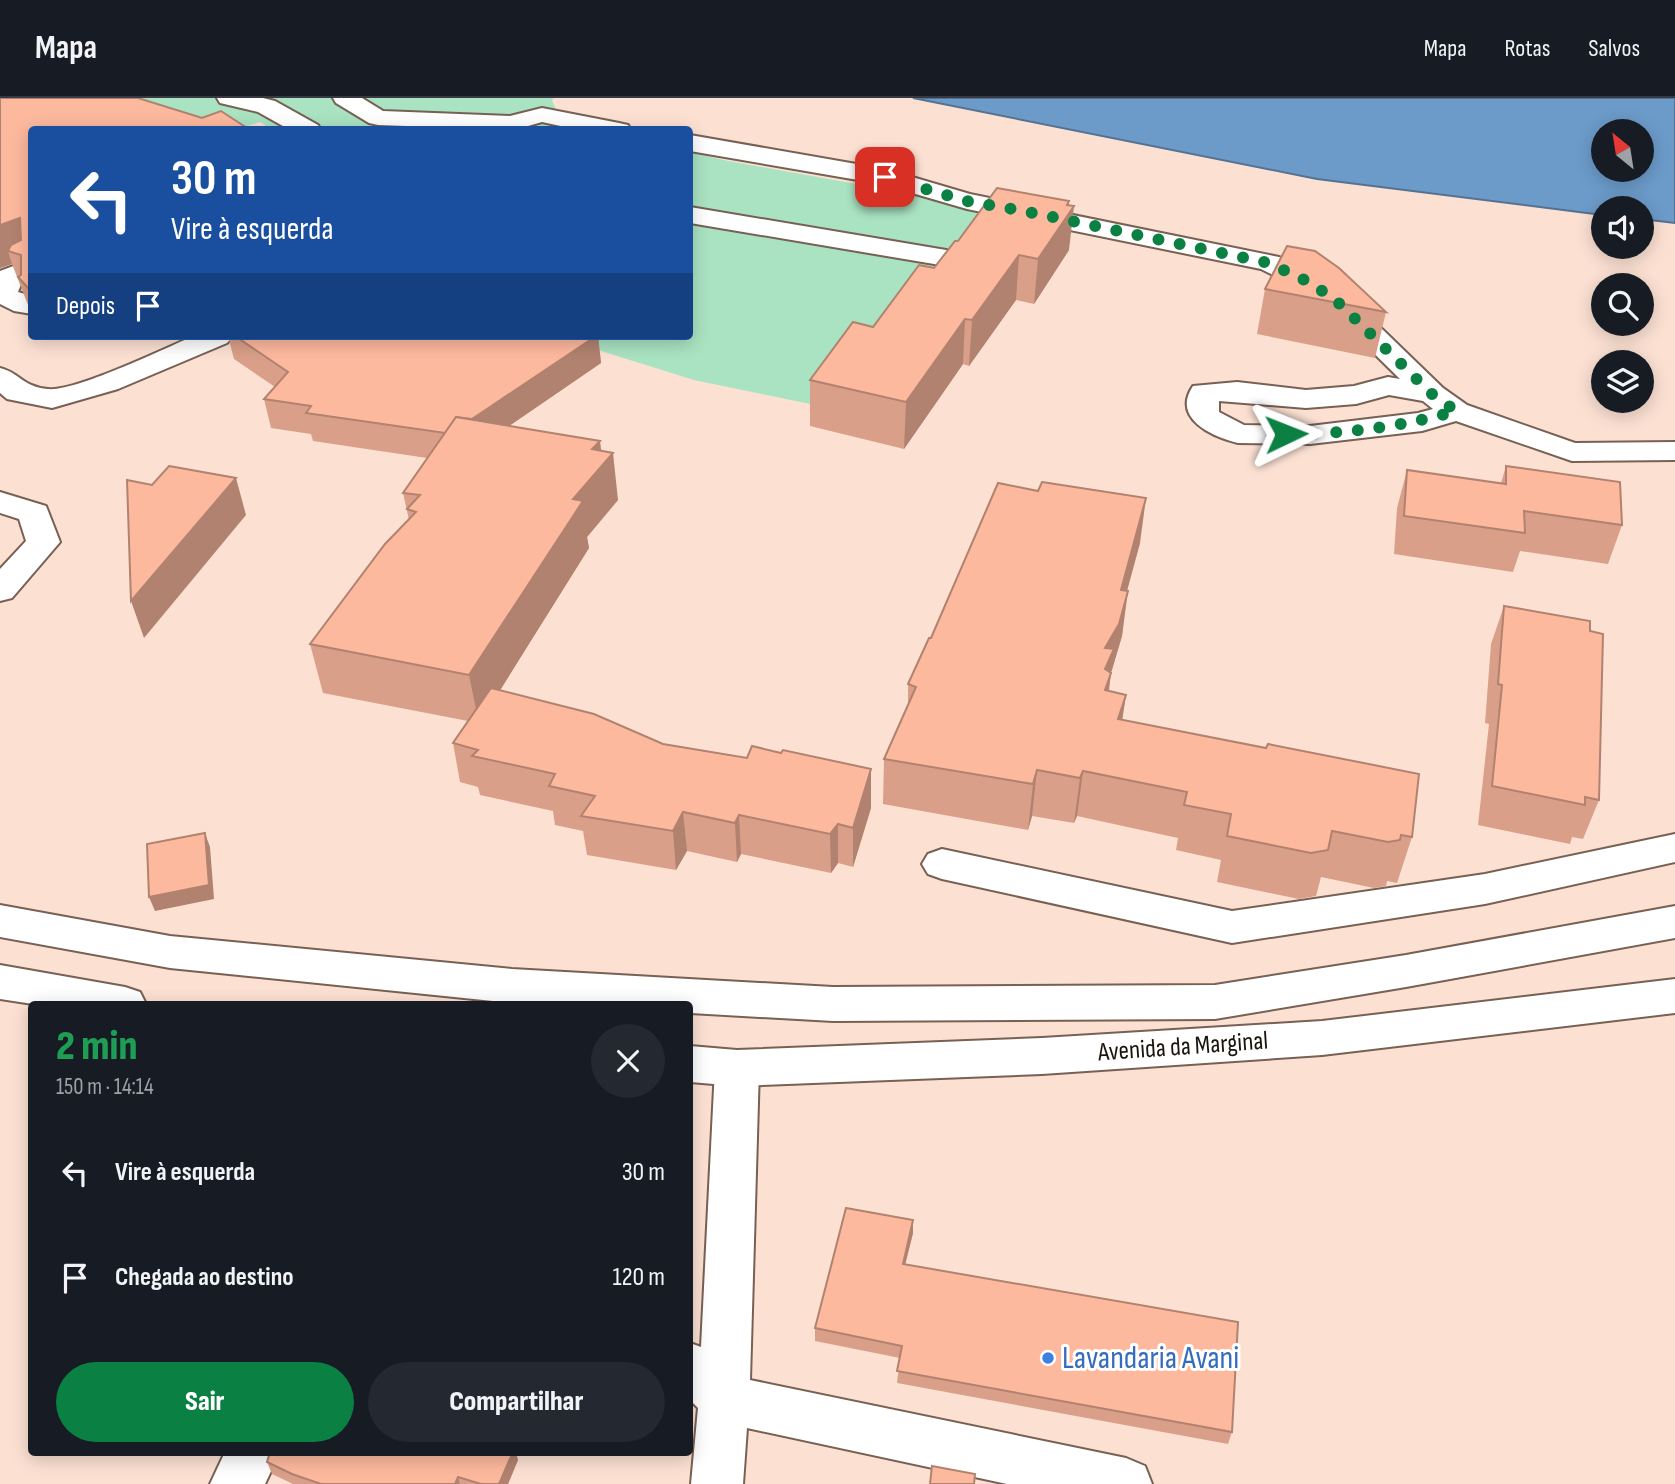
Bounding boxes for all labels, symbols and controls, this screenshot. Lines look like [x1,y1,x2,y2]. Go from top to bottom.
text: Mapa [35,28,97,68]
text: Mapa [1424,34,1467,63]
text: Rotas [1505,34,1550,63]
text: Salvos [1588,34,1640,63]
north arrow [1591,119,1654,182]
map controls [1591,119,1654,413]
pin [855,147,915,207]
text: 30 m [171,150,256,209]
icon: left [56,154,147,245]
icon: arrive [866,158,904,196]
button: sound [1591,196,1654,259]
text: Vire à esquerda [171,210,334,249]
button: search [1591,273,1654,336]
icon: arrive [129,287,167,325]
text: Depois [56,291,115,322]
button: layers [1591,350,1654,413]
position arrow [1249,397,1323,471]
text: 2 min [56,1021,137,1072]
button: close [591,1024,665,1098]
street label: Avenida da Marginal [1096,1026,1269,1068]
text: 150 m · 14:14 [56,1073,154,1101]
icon: left [56,1154,94,1192]
text: Vire à esquerda [115,1157,255,1188]
text: 30 m [622,1157,665,1188]
icon: arrive [56,1259,94,1297]
text: Chegada ao destino [115,1262,294,1293]
text: 120 m [612,1262,665,1293]
place label: Lavandaria Avani [1062,1339,1239,1378]
marker: Lavandaria Avani [1040,1350,1056,1366]
button: Sair [56,1362,354,1442]
button: Compartilhar [368,1362,665,1442]

